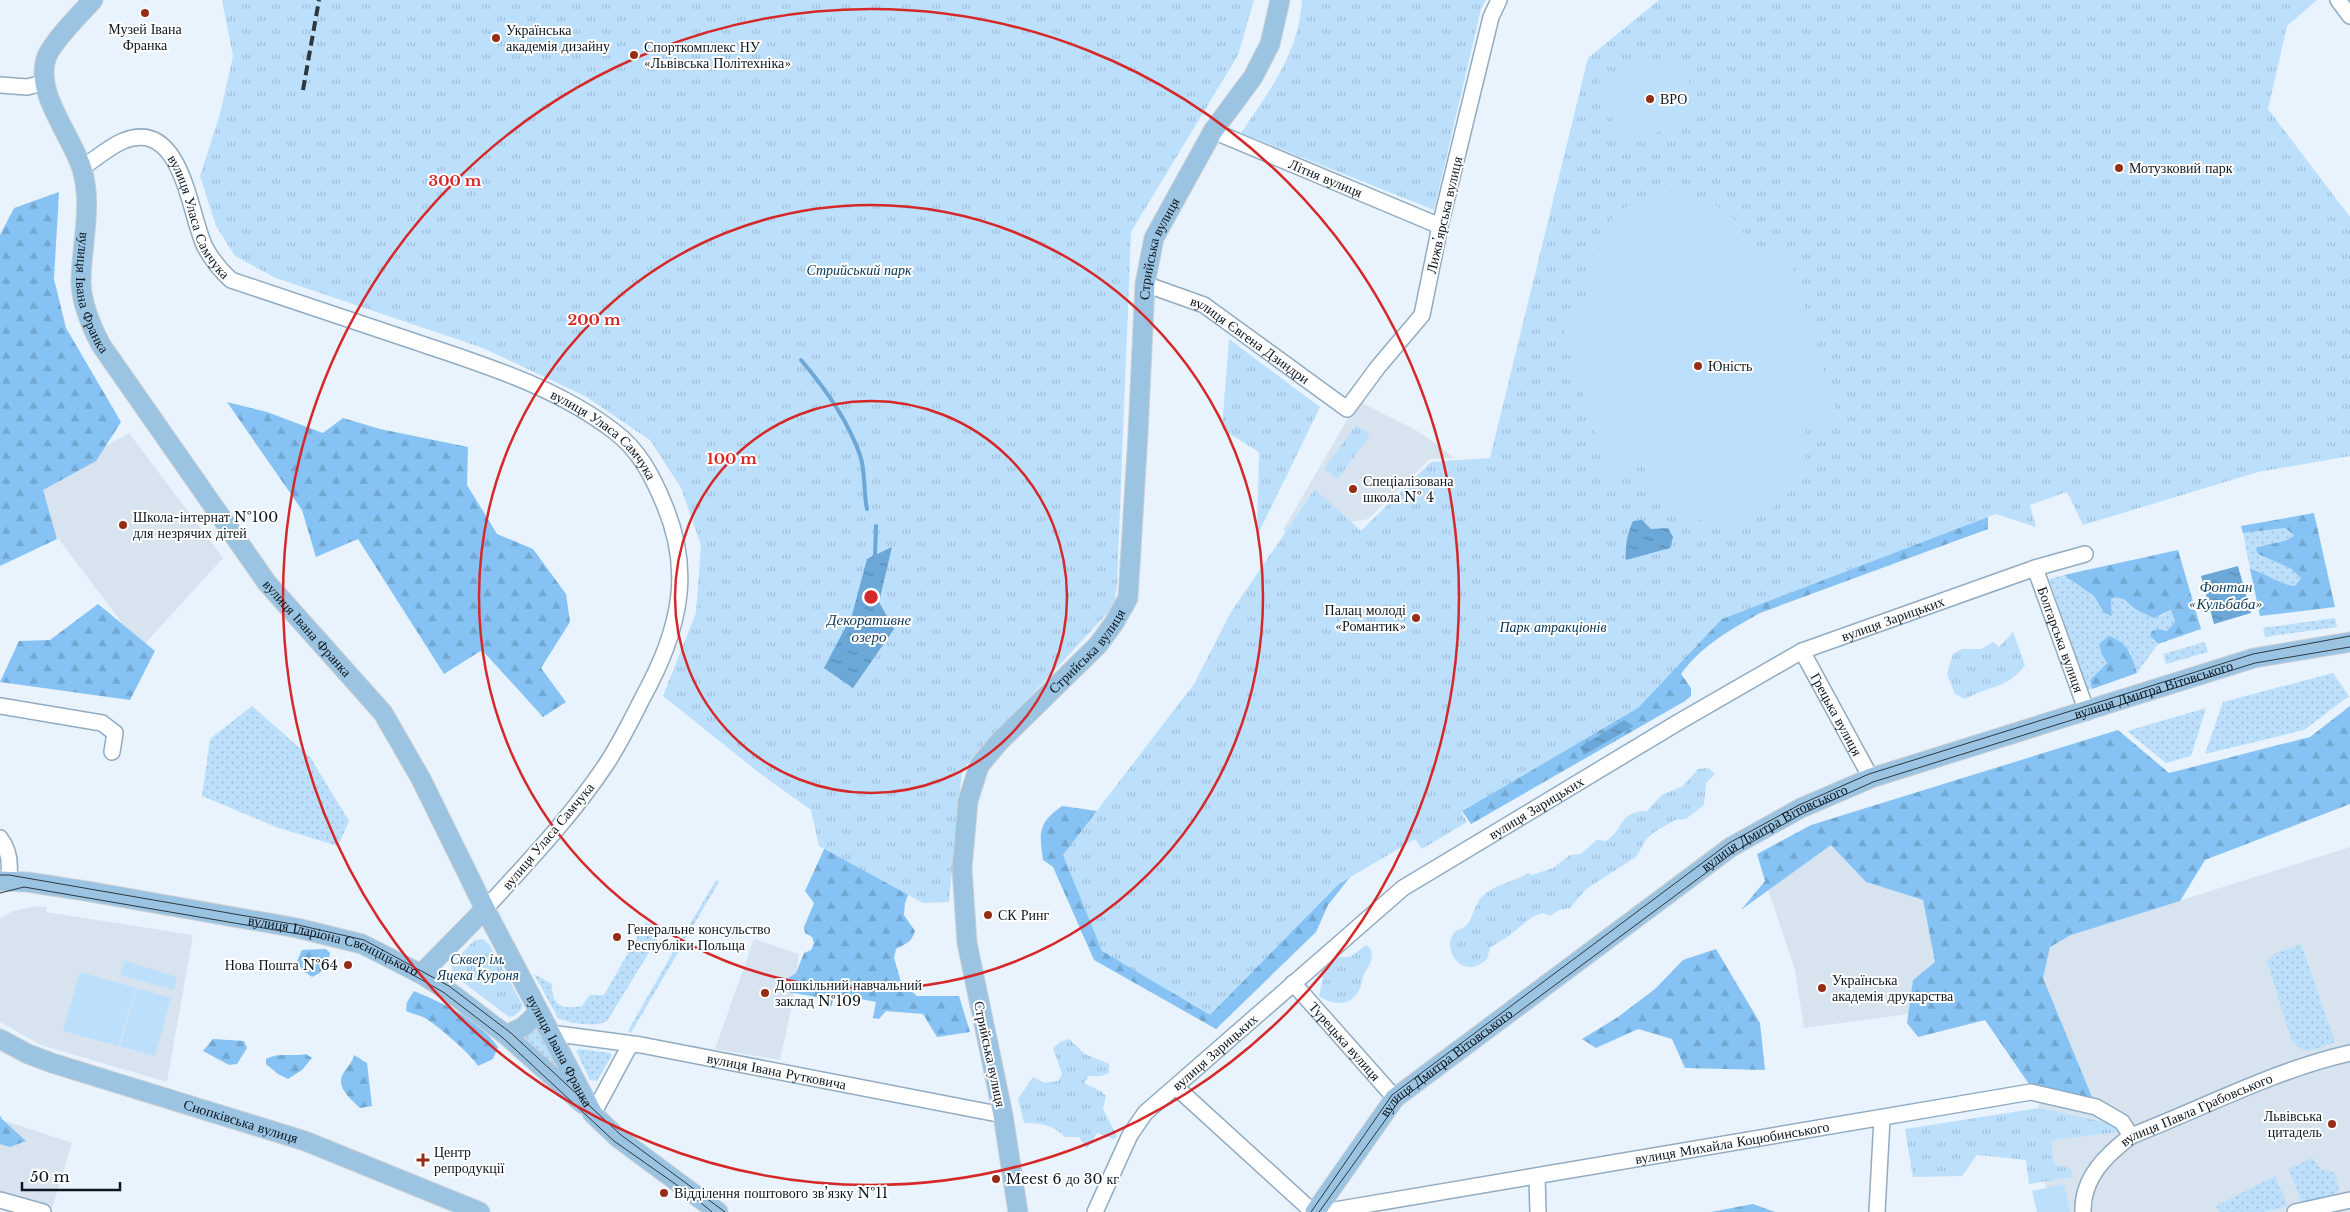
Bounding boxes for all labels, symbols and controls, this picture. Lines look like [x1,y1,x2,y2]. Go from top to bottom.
marker: Музей Івана Франка [139,7,151,19]
place label: Музей Івана Франка [108,20,182,54]
place label: Українська академія дизайну [506,21,610,55]
marker: Українська академія дизайну [490,32,502,44]
place label: Спорткомплекс НУ «Львівська Політехніка» [644,38,791,72]
marker: Спорткомплекс НУ «Львівська Політехніка» [628,49,640,61]
place label: ВРО [1660,90,1687,108]
marker: ВРО [1644,93,1656,105]
street label: вулиця Уласа Самчука [164,151,234,283]
street label: Лижвʼярська вулиця [1422,154,1466,275]
street label: Літня вулиця [1286,155,1366,202]
place label: Мотузковий парк [2129,159,2233,177]
marker: Мотузковий парк [2113,162,2125,174]
text: 300 m [429,171,482,190]
street label: Стрийська вулиця [1135,194,1184,301]
street label: вулиця Івана Франка [72,231,113,357]
park label: Стрийський парк [806,261,912,279]
street label: вулиця Євгена Дзиндри [1188,292,1314,388]
text: 200 m [568,310,621,329]
place label: Юність [1708,357,1753,375]
marker: Юність [1692,360,1704,372]
street label: вулиця Уласа Самчука [548,385,661,484]
text: 100 m [707,449,757,468]
place label: Спеціалізована школа № 4 [1363,472,1454,506]
marker: Спеціалізована школа № 4 [1347,483,1359,495]
place label: Школа-інтернат №100 для незрячих дітей [133,508,278,542]
marker: Школа-інтернат №100 для незрячих дітей [117,519,129,531]
street label: вулиця Івана Франка [259,576,356,681]
water label: Фонтан «Кульбаба» [2189,577,2263,613]
street label: Болгарська вулиця [2033,584,2088,695]
centre of rings [862,588,880,606]
street label: вулиця Зарицьких [1839,592,1947,645]
place label: Палац молоді «Романтик» [1325,601,1406,635]
street label: Стрийська вулиця [1045,605,1129,697]
water label: Декоративне озеро [825,610,911,646]
marker: Палац молоді «Романтик» [1410,612,1422,624]
park label: Парк атракціонів [1499,618,1606,636]
street label: вулиця Дмитра Вітовського [2072,656,2235,723]
street label: Грецька вулиця [1806,669,1867,760]
street label: вулиця Зарицьких [1485,772,1587,843]
street label: вулиця Уласа Самчука [498,778,599,893]
street label: вулиця Дмитра Вітовського [1697,780,1850,875]
place label: СК Ринг [998,906,1049,924]
marker: СК Ринг [982,909,994,921]
street label: вулиця Іларіона Свєнціцького [247,911,422,980]
place label: Генеральне консульство Республіки Польща [627,920,771,954]
marker: Генеральне консульство Республіки Польща [611,931,623,943]
park label: Сквер ім. Яцека Куроня [436,950,519,984]
place label: Нова Пошта №64 [225,956,338,974]
marker: Нова Пошта №64 [342,959,354,971]
place label: Українська академія друкарства [1832,971,1954,1005]
place label: Дошкільний навчальний заклад №109 [775,976,922,1010]
marker: Українська академія друкарства [1816,982,1828,994]
marker: Дошкільний навчальний заклад №109 [759,987,771,999]
street label: вулиця Івана Франка [523,991,597,1111]
street label: Турецька вулиця [1305,998,1385,1085]
street label: Стрийська вулиця [970,999,1010,1109]
street label: вулиця Дмитра Вітовського [1376,1004,1516,1120]
street label: вулиця Зарицьких [1168,1010,1262,1094]
street label: вулиця Івана Рутковича [706,1049,849,1094]
street label: вулиця Павла Грабовського [2116,1069,2275,1150]
street label: Снопківська вулиця [181,1095,301,1148]
place label: Львівська цитадель [2264,1107,2323,1141]
street label: вулиця Михайла Коцюбинського [1634,1117,1831,1168]
marker: Львівська цитадель [2326,1118,2338,1130]
place label: Центр репродукції [434,1143,505,1177]
marker: Центр репродукції [416,1153,430,1167]
scale bar [22,1160,120,1192]
text: 50 m [30,1167,70,1186]
place label: Meest 6 до 30 кг [1006,1170,1119,1188]
marker: Meest 6 до 30 кг [990,1173,1002,1185]
place label: Відділення поштового зв’язку №11 [674,1184,888,1202]
marker: Відділення поштового зв’язку №11 [658,1187,670,1199]

